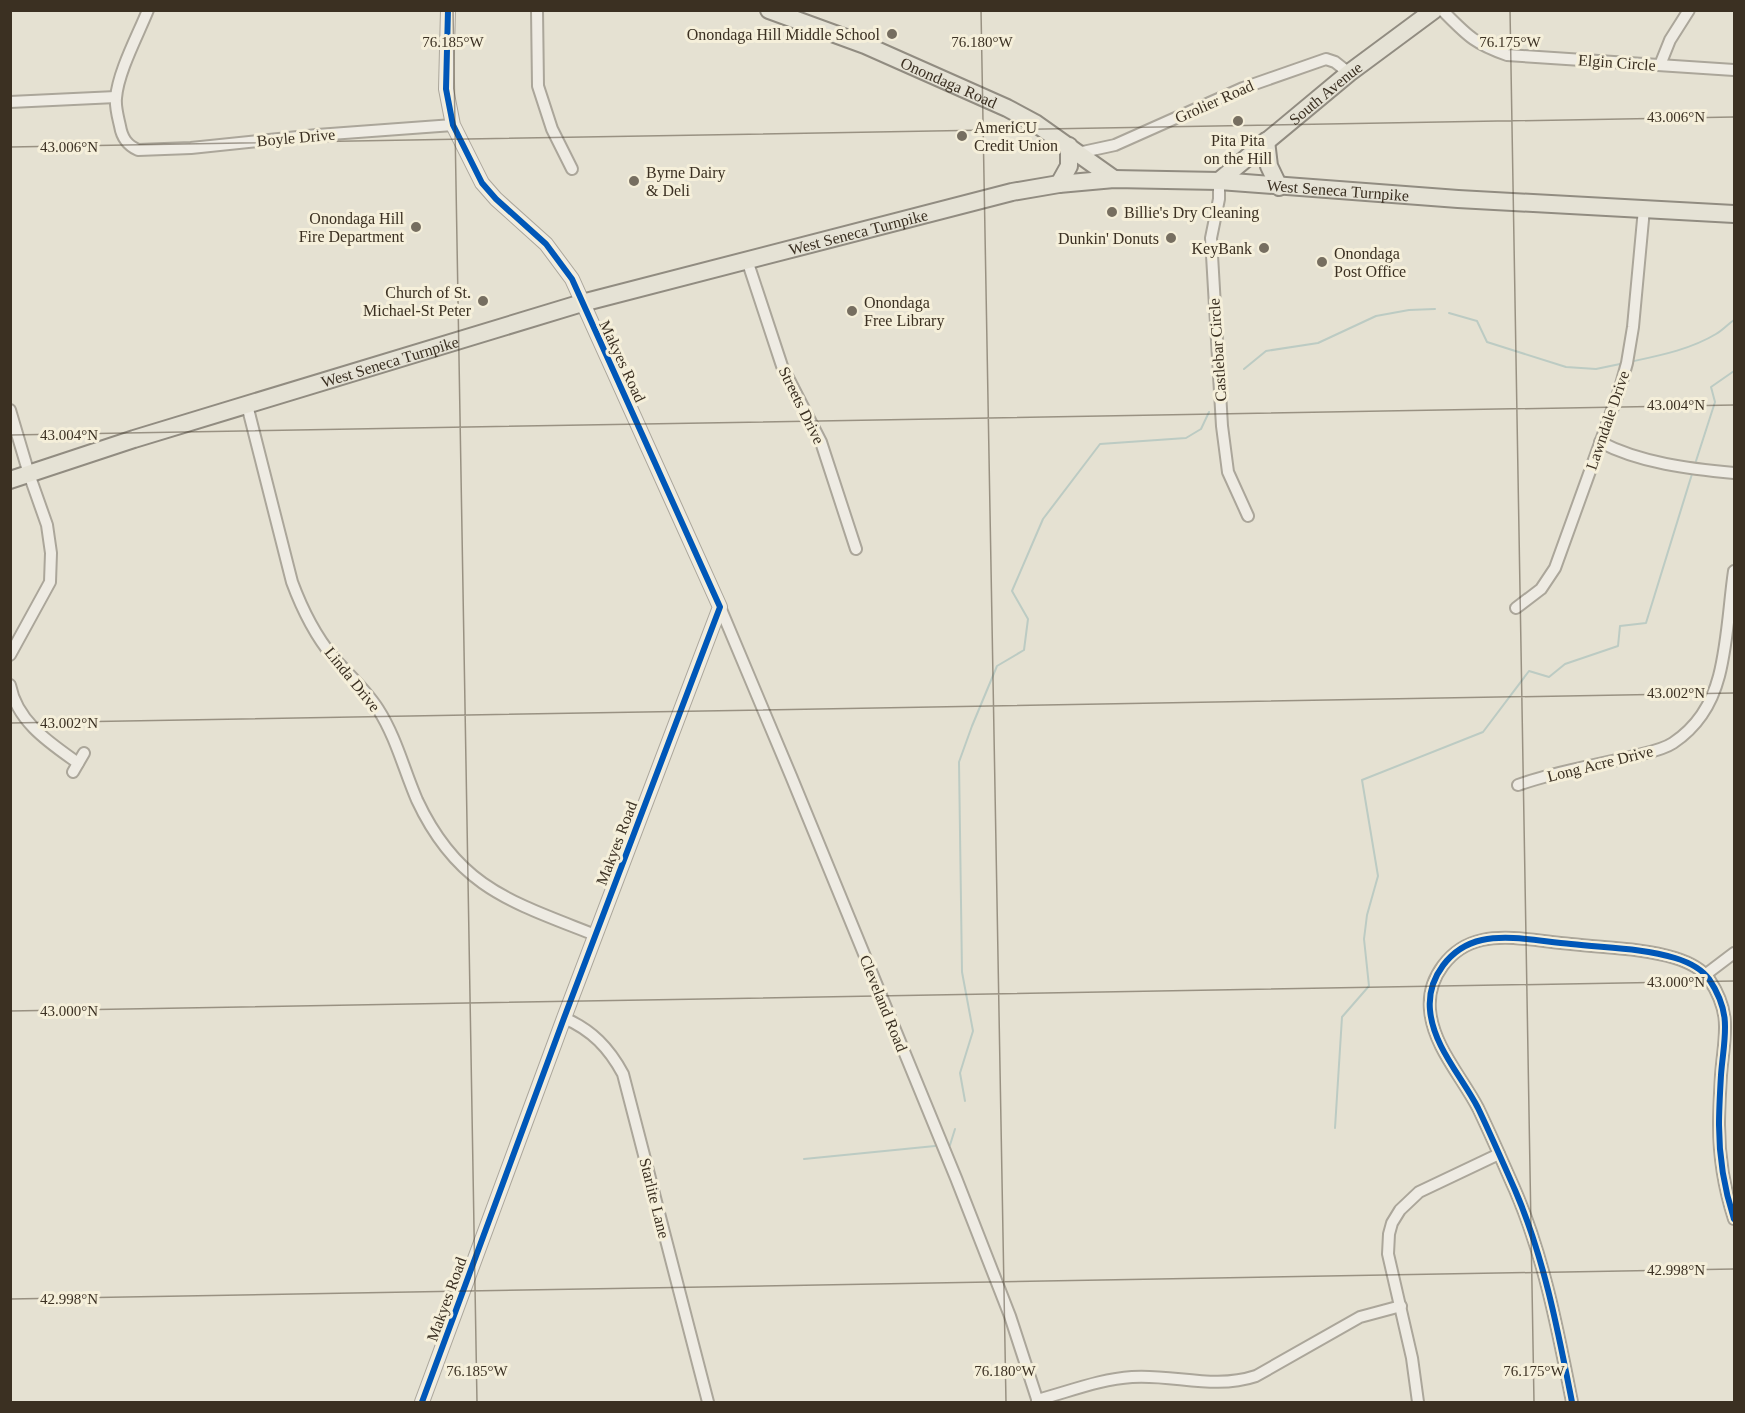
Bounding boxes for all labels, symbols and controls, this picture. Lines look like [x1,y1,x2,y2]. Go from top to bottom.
place label: Onondaga Hill Middle School [687,26,881,44]
marker: Onondaga Hill Middle School [885,27,899,41]
text: 76.185°W [422,34,485,50]
text: 76.180°W [951,34,1014,50]
text: 76.175°W [1479,34,1542,50]
street label: Elgin Circle [1578,51,1656,75]
street label: Onondaga Road [898,54,1000,111]
street label: South Avenue [1286,59,1365,128]
street label: Grolier Road [1172,77,1256,126]
text: 43.006°N [1647,109,1705,125]
marker: Pita Pita on the Hill [1231,114,1245,128]
place label: AmeriCU Credit Union [974,119,1058,154]
street label: Boyle Drive [256,126,336,150]
marker: AmeriCU Credit Union [955,129,969,143]
place label: Pita Pita on the Hill [1204,132,1273,167]
text: 43.006°N [40,139,98,155]
place label: Byrne Dairy & Deli [646,164,726,199]
marker: Byrne Dairy & Deli [627,174,641,188]
street label: West Seneca Turnpike [1266,177,1410,204]
place label: Billie's Dry Cleaning [1124,204,1259,222]
marker: Billie's Dry Cleaning [1105,205,1119,219]
street label: West Seneca Turnpike [787,206,930,258]
place label: Onondaga Hill Fire Department [299,210,405,246]
marker: Onondaga Hill Fire Department [409,220,423,234]
place label: Dunkin' Donuts [1058,230,1159,247]
marker: Dunkin' Donuts [1164,231,1178,245]
place label: KeyBank [1192,240,1252,258]
marker: KeyBank [1257,241,1271,255]
place label: Onondaga Post Office [1334,245,1406,280]
marker: Onondaga Post Office [1315,255,1329,269]
place label: Church of St. Michael-St Peter [363,284,472,319]
marker: Church of St. Michael-St Peter [476,294,490,308]
place label: Onondaga Free Library [864,294,944,330]
street label: Castlebar Circle [1205,298,1230,402]
marker: Onondaga Free Library [845,304,859,318]
street label: Makyes Road [595,318,649,405]
street label: West Seneca Turnpike [319,333,461,391]
street label: Streets Drive [776,364,828,447]
street label: Lawndale Drive [1583,368,1632,472]
text: 43.004°N [1647,397,1705,413]
text: 43.004°N [40,427,98,443]
street label: Linda Drive [322,644,384,715]
text: 43.002°N [1647,685,1705,701]
text: 43.002°N [40,715,98,731]
street label: Long Acre Drive [1545,742,1655,786]
street label: Makyes Road [593,799,641,888]
street label: Cleveland Road [856,952,911,1054]
text: 43.000°N [1647,974,1705,990]
text: 43.000°N [40,1003,98,1019]
street label: Starlite Lane [636,1156,673,1240]
street label: Makyes Road [423,1255,471,1344]
text: 42.998°N [1647,1262,1705,1278]
text: 42.998°N [40,1291,98,1307]
text: 76.185°W [446,1363,509,1379]
text: 76.180°W [974,1363,1037,1379]
text: 76.175°W [1503,1363,1566,1379]

